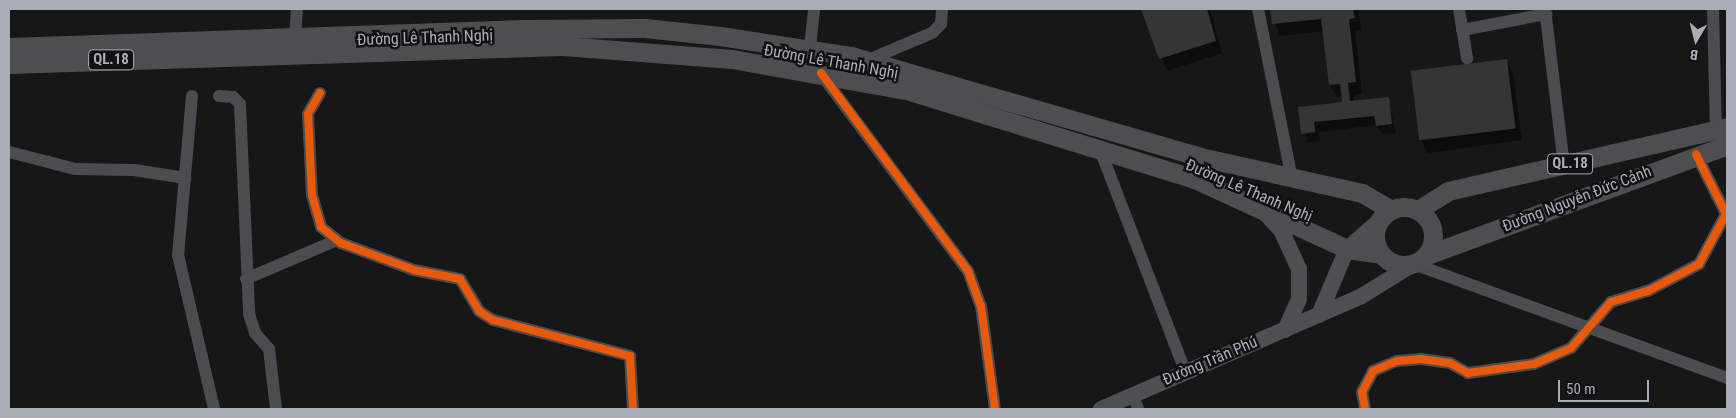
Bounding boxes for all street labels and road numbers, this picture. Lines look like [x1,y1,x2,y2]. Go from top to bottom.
street label: Đường Lê Thanh Nghị [357,26,493,50]
street label: Đường Lê Thanh Nghị [762,41,900,83]
road number: QL.18 [87,48,135,72]
road number: QL.18 [1546,152,1594,176]
street label: Đường Lê Thanh Nghị [1182,156,1316,226]
street label: Đường Nguyễn Đức Cảnh [1500,162,1654,236]
street label: Đường Trần Phú [1160,332,1260,390]

